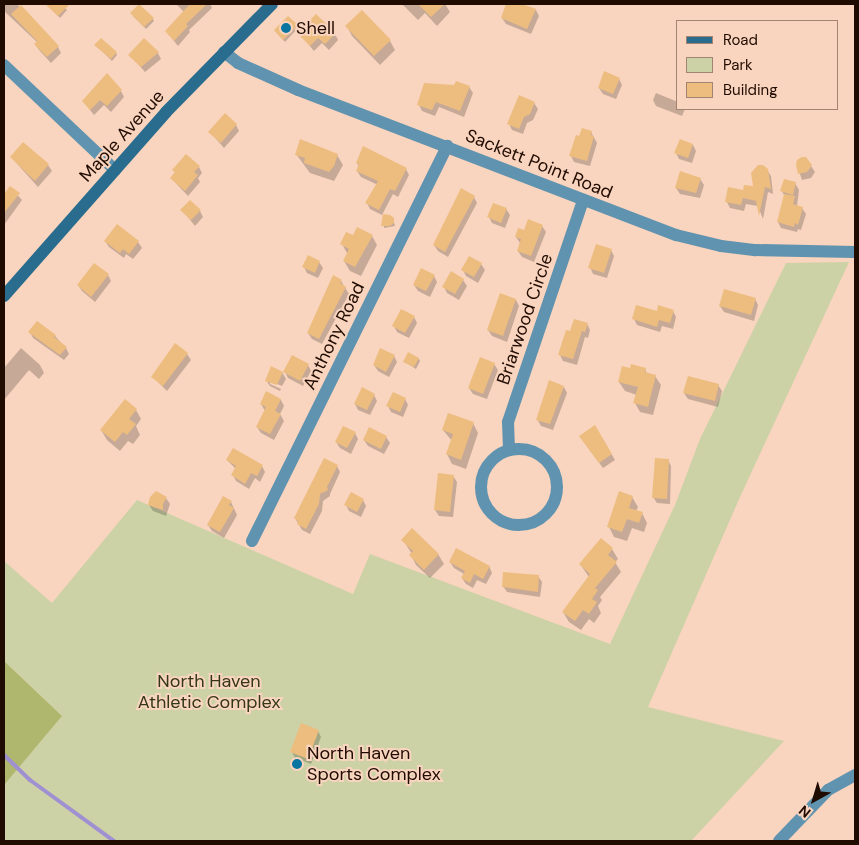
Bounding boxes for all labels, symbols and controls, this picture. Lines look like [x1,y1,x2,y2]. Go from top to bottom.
place label: Shell [296,17,335,39]
legend [676,20,839,110]
marker: Shell [280,22,292,34]
text: Road [723,30,758,50]
text: Park [723,55,753,75]
text: Building [723,80,778,100]
street label: Maple Avenue [75,86,169,186]
street label: Sackett Point Road [462,125,616,203]
street label: Briarwood Circle [492,251,558,387]
street label: Anthony Road [299,279,369,393]
park label: North Haven Athletic Complex [138,671,280,714]
place label: North Haven Sports Complex [307,743,441,786]
marker: North Haven Sports Complex [291,758,303,770]
north arrow [789,775,839,825]
text: N [795,801,814,822]

